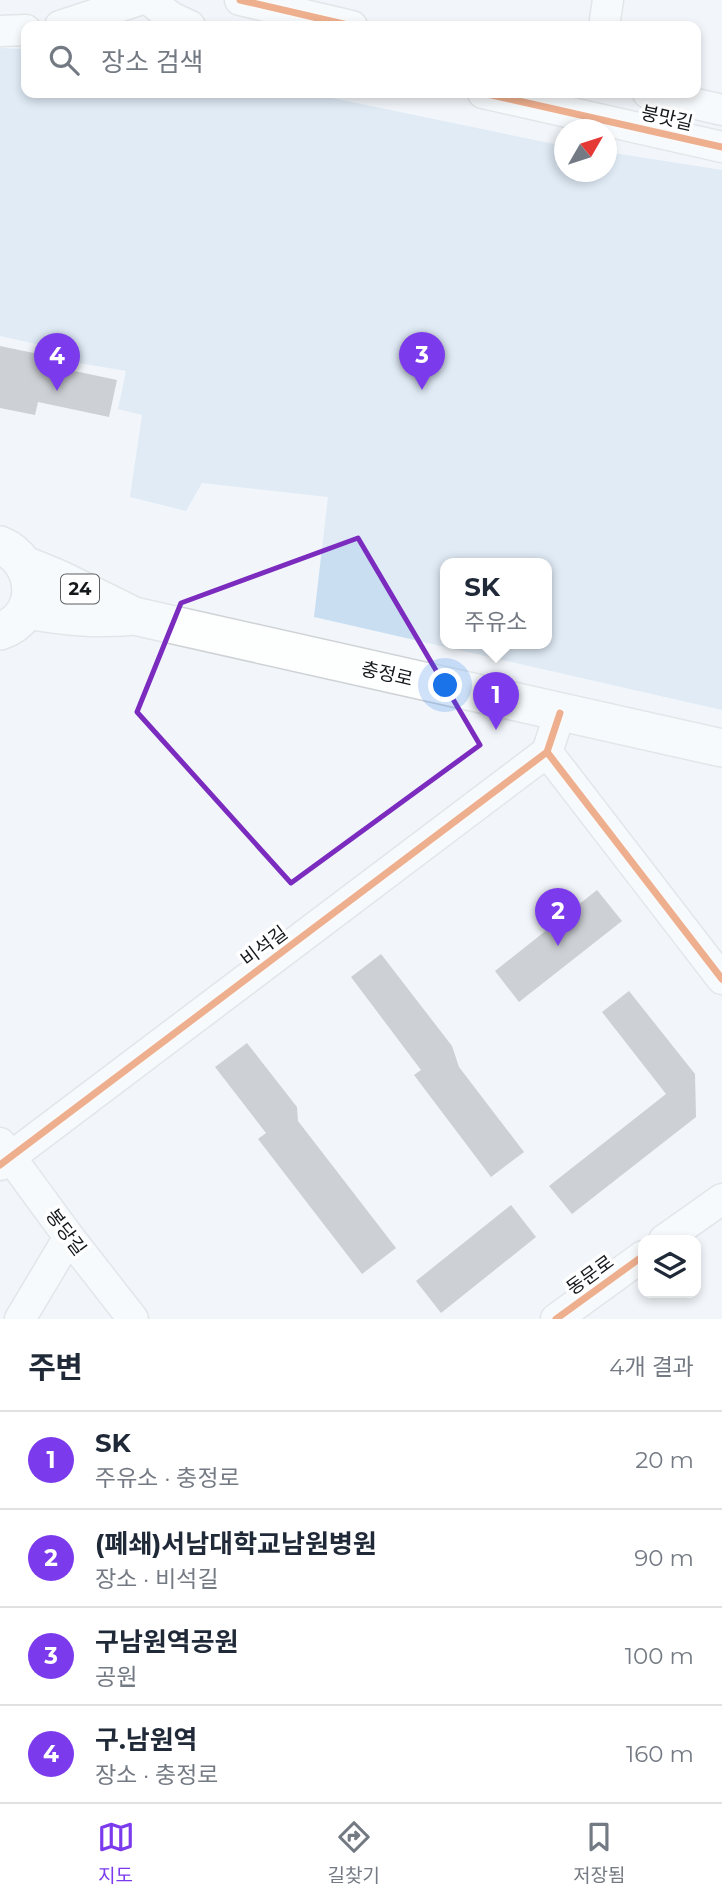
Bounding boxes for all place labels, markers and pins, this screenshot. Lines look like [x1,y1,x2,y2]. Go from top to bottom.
pin: 3 [399,332,445,390]
pin: 4 [34,333,80,391]
pin: 1 [473,672,519,730]
pin: 2 [535,888,581,946]

